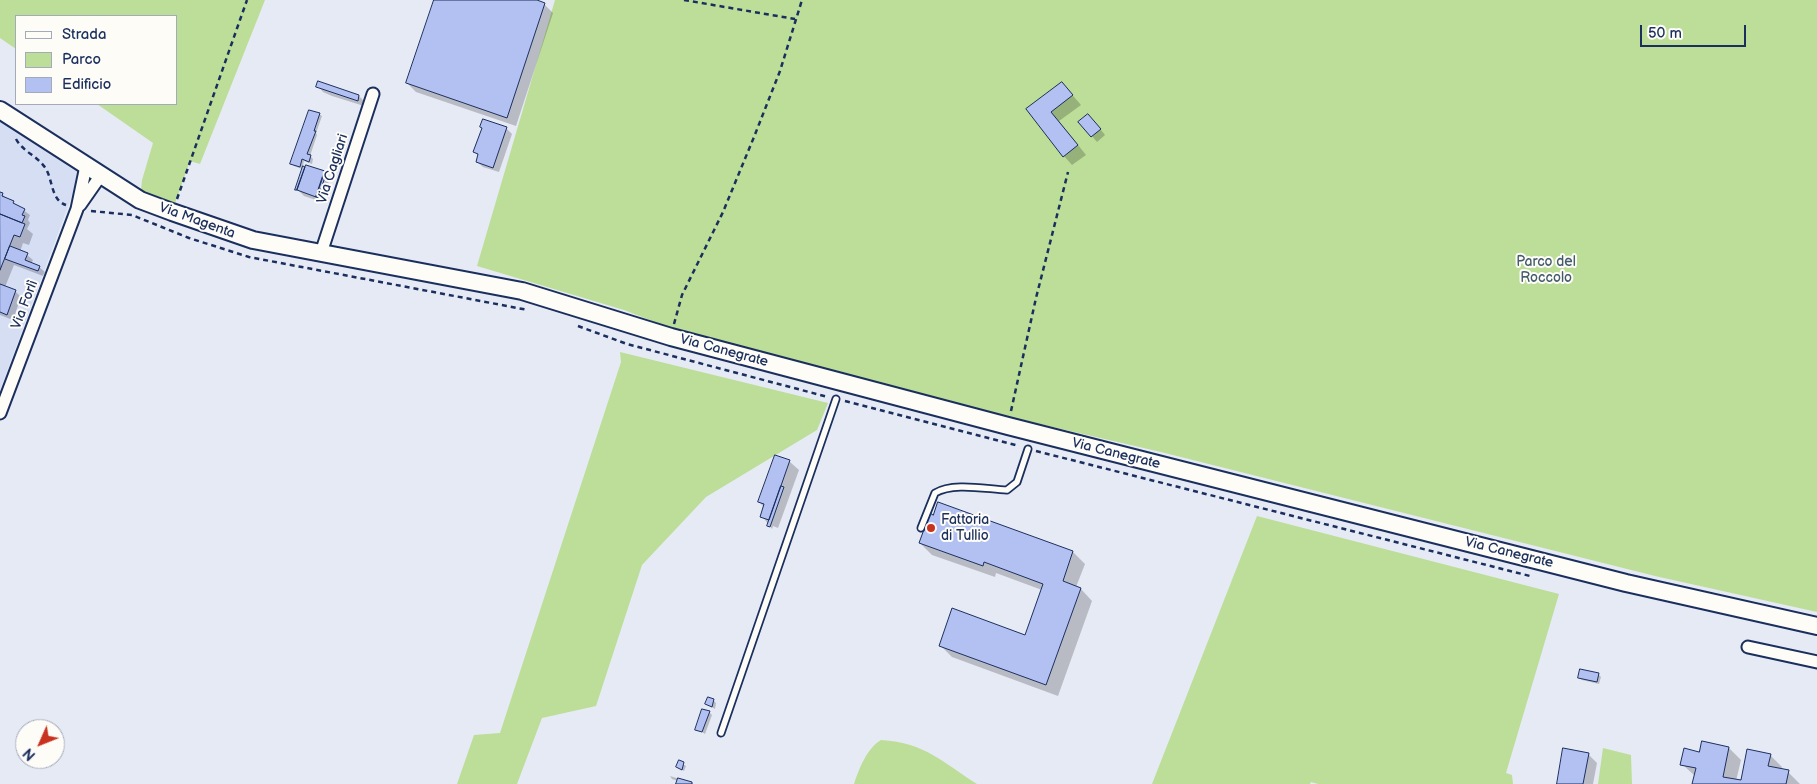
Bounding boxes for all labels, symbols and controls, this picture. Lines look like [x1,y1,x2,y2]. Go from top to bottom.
legend [15,15,178,105]
scale bar [1642,15,1748,47]
text: 50 m [1648,24,1682,43]
text: Strada [62,25,106,44]
text: Parco [62,50,101,69]
text: Edificio [62,75,111,94]
street label: Via Cagliari [314,132,352,206]
street label: Via Magenta [157,199,237,243]
park label: Parco del Roccolo [1516,254,1576,286]
street label: Via Forlì [8,278,42,332]
street label: Via Canegrate [678,331,770,371]
street label: Via Canegrate [1070,435,1162,473]
place label: Fattoria di Tullio [941,512,989,544]
marker: Fattoria di Tullio [925,522,937,534]
street label: Via Canegrate [1463,534,1555,572]
north arrow [15,719,65,769]
text: N [20,744,39,764]

